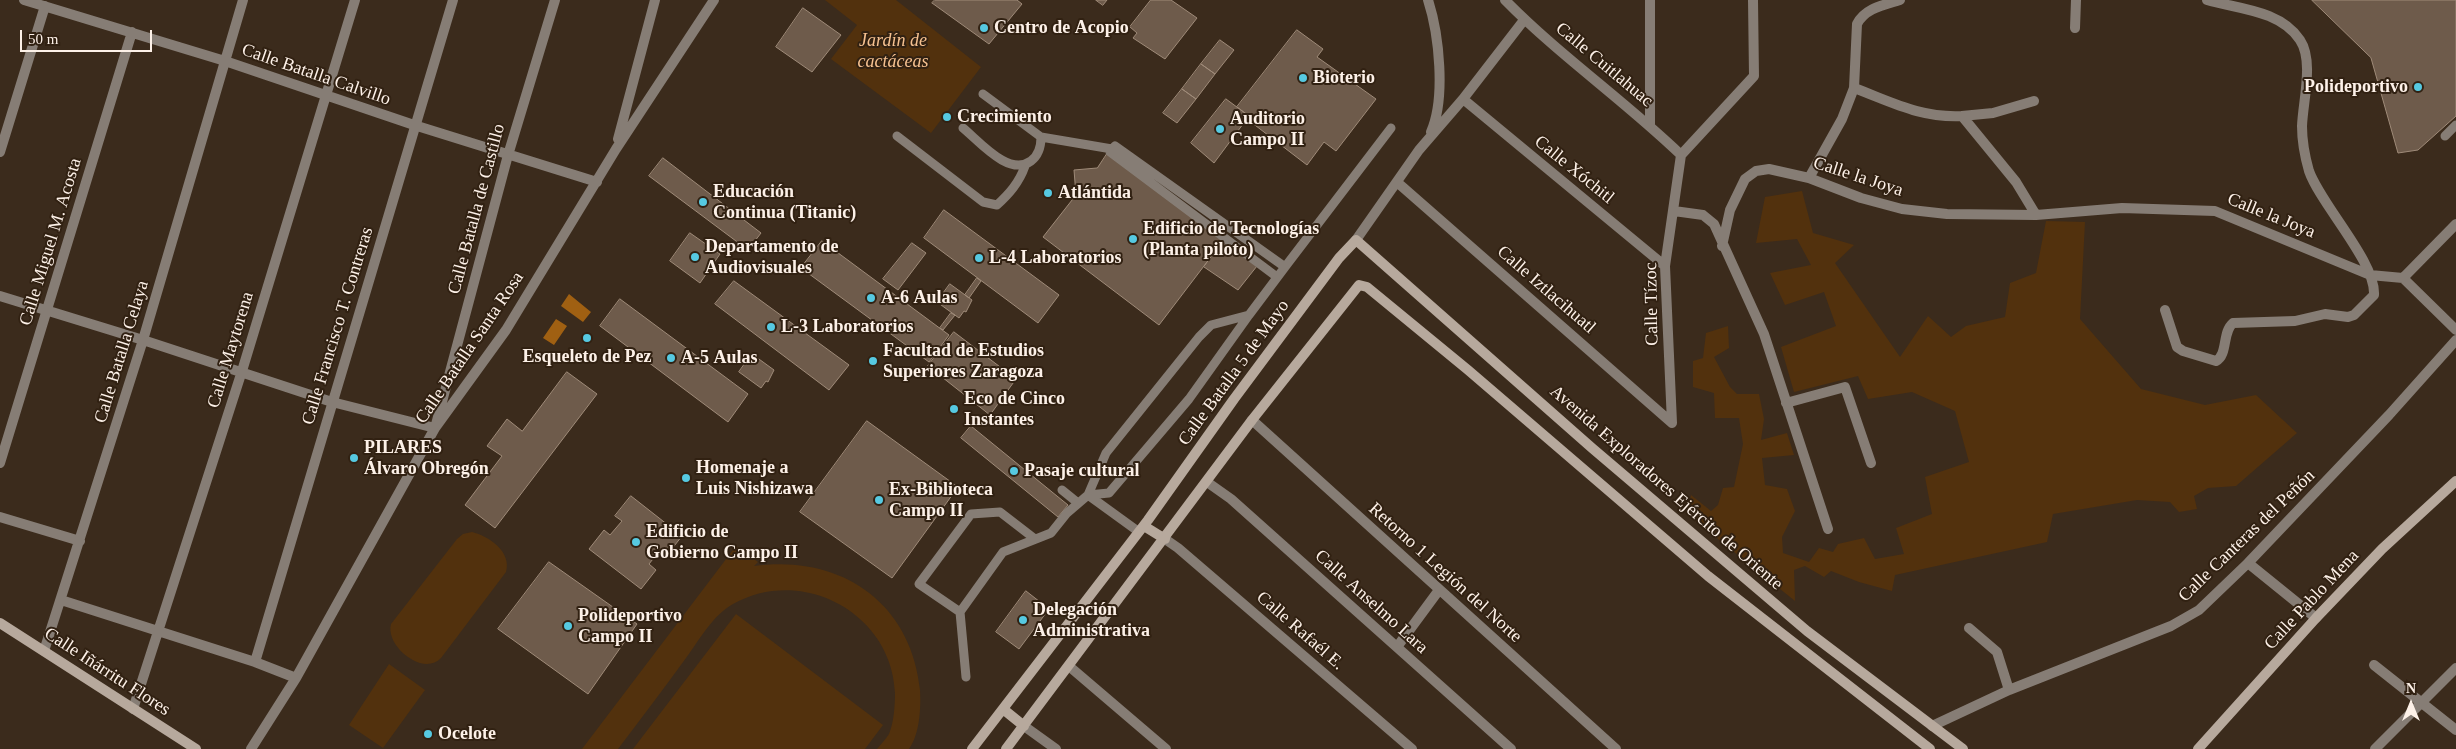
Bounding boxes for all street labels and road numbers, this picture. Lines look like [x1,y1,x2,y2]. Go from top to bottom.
street label: Calle Cuitlahuac [1551,18,1657,112]
street label: Calle Batalla Calvillo [239,39,393,111]
street label: Calle Batalla de Castillo [444,121,510,297]
street label: Calle Xóchitl [1530,131,1618,209]
street label: Calle la Joya [1810,152,1906,202]
street label: Calle Miguel M. Acosta [15,156,87,328]
street label: Calle la Joya [2224,189,2318,243]
street label: Calle Francisco T. Contreras [298,225,378,427]
street label: Calle Iztlacihuatl [1492,241,1600,339]
street label: Calle Tízoc [1640,262,1664,346]
street label: Calle Batalla Santa Rosa [411,268,529,428]
street label: Calle Batalla Celaya [90,278,154,426]
street label: Calle Maytorena [203,289,259,411]
street label: Calle Batalla 5 de Mayo [1174,296,1294,450]
street label: Avenida Exploradores Ejército de Oriente [1545,381,1787,595]
street label: Calle Canteras del Peñón [2174,465,2320,607]
street label: Retorno 1 Legión del Norte [1364,498,1526,648]
street label: Calle Anselmo Lara [1310,545,1432,659]
street label: Calle Pablo Mena [2260,545,2364,655]
street label: Calle Rafaél E. [1252,587,1348,675]
street label: Calle Iñárritu Flores [40,623,174,721]

